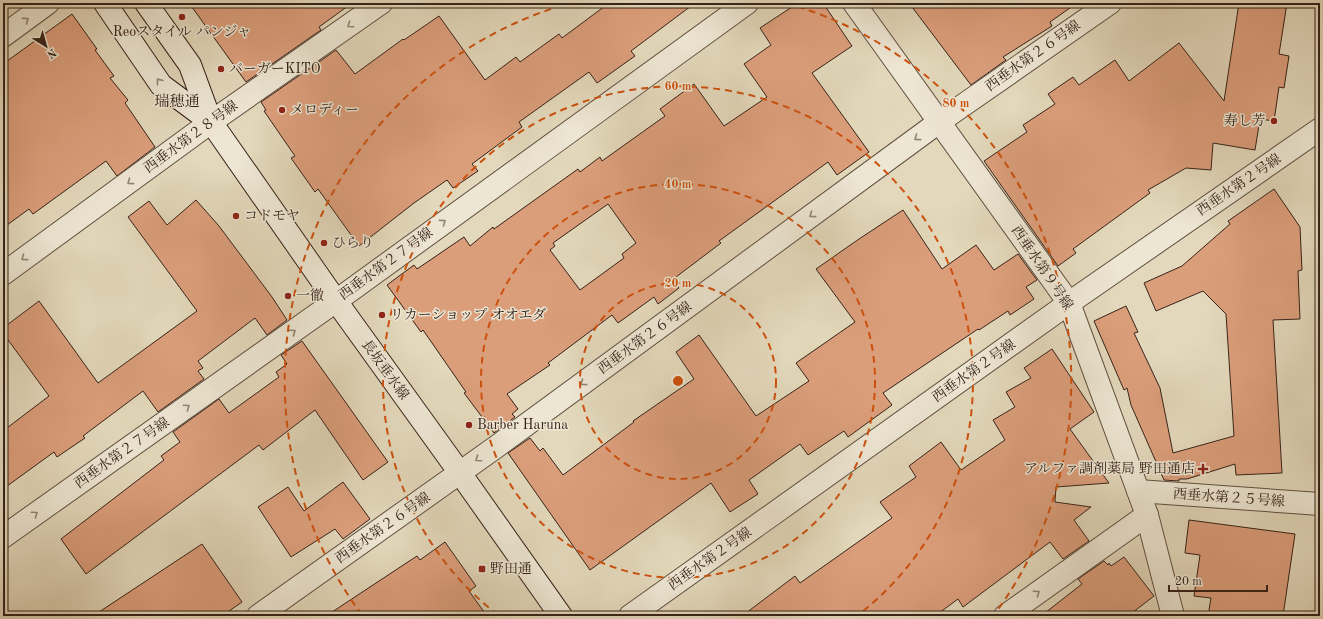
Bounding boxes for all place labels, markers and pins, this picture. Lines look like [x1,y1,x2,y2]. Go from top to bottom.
marker: Reoスタイル パンジャ [177,12,187,22]
place label: Reoスタイル パンジャ [113,24,251,39]
place label: バーガーKITO [229,62,321,76]
marker: バーガーKITO [216,64,226,74]
place label: メロディー [290,102,359,117]
marker: メロディー [277,105,287,115]
place label: 寿し芳 [1224,113,1266,128]
marker: 寿し芳 [1269,116,1279,126]
place label: コドモヤ [244,209,300,223]
marker: コドモヤ [231,211,241,221]
place label: ひらり [332,235,374,250]
marker: ひらり [319,238,329,248]
place label: 一徹 [296,288,324,303]
marker: 一徹 [283,291,293,301]
place label: リカーショップ オオエダ [390,307,546,322]
marker: リカーショップ オオエダ [377,310,387,320]
centre of rings [671,374,685,388]
place label: Barber Haruna [477,418,568,432]
marker: Barber Haruna [464,420,474,430]
place label: アルファ調剤薬局 野田通店 [1024,461,1195,476]
marker: アルファ調剤薬局 野田通店 [1198,464,1208,474]
place label: 野田通 [490,561,532,576]
marker: 野田通 [477,564,487,574]

